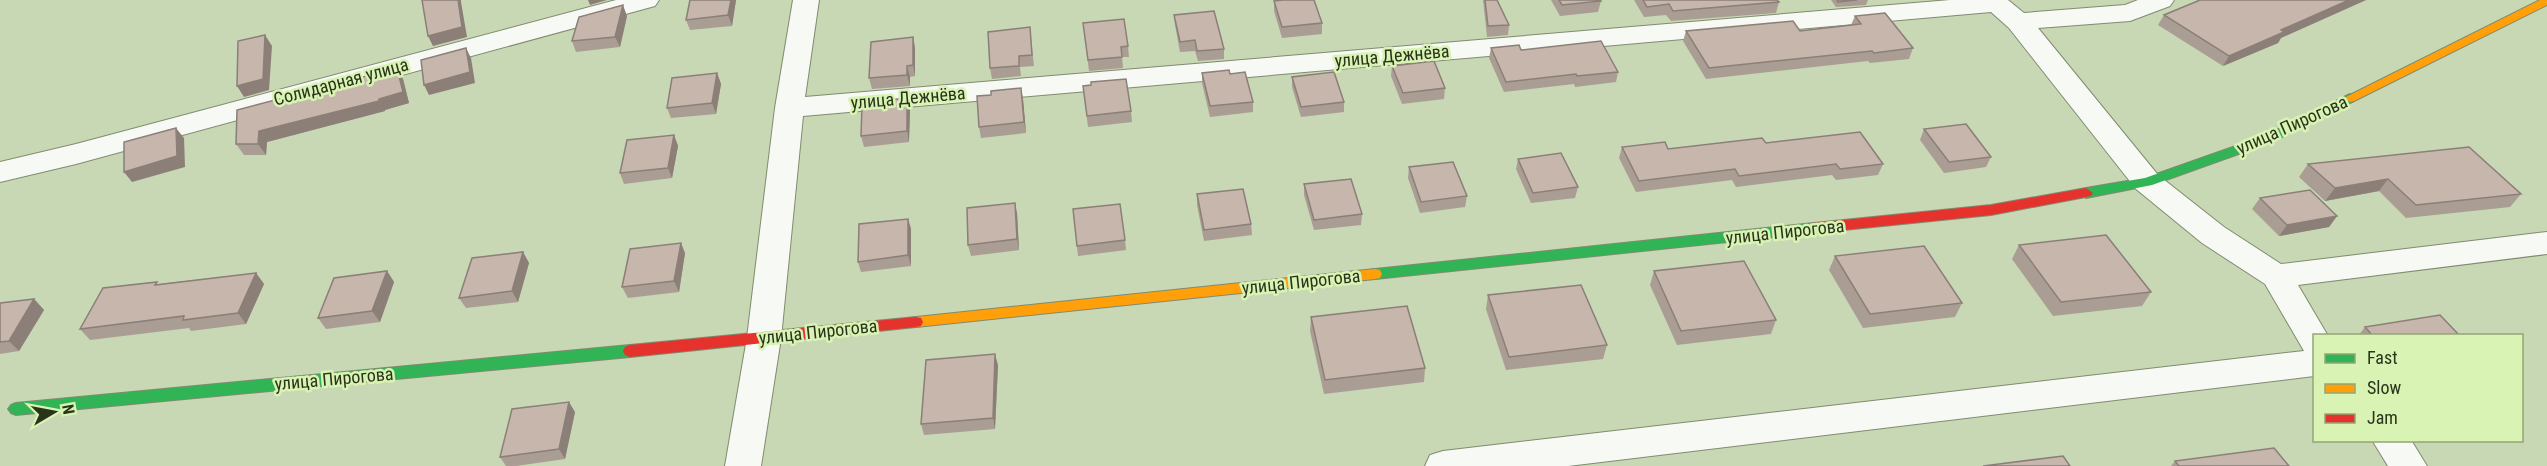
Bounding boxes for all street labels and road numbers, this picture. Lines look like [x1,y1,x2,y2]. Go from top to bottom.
street label: улица Дежнёва [1334,40,1450,71]
street label: Солидарная улица [271,53,411,110]
street label: улица Дежнёва [850,82,966,113]
street label: улица Пирогова [2233,91,2351,158]
street label: улица Пирогова [1725,215,1845,248]
street label: улица Пирогова [1241,265,1361,298]
street label: улица Пирогова [758,315,878,348]
street label: улица Пирогова [274,363,394,394]

